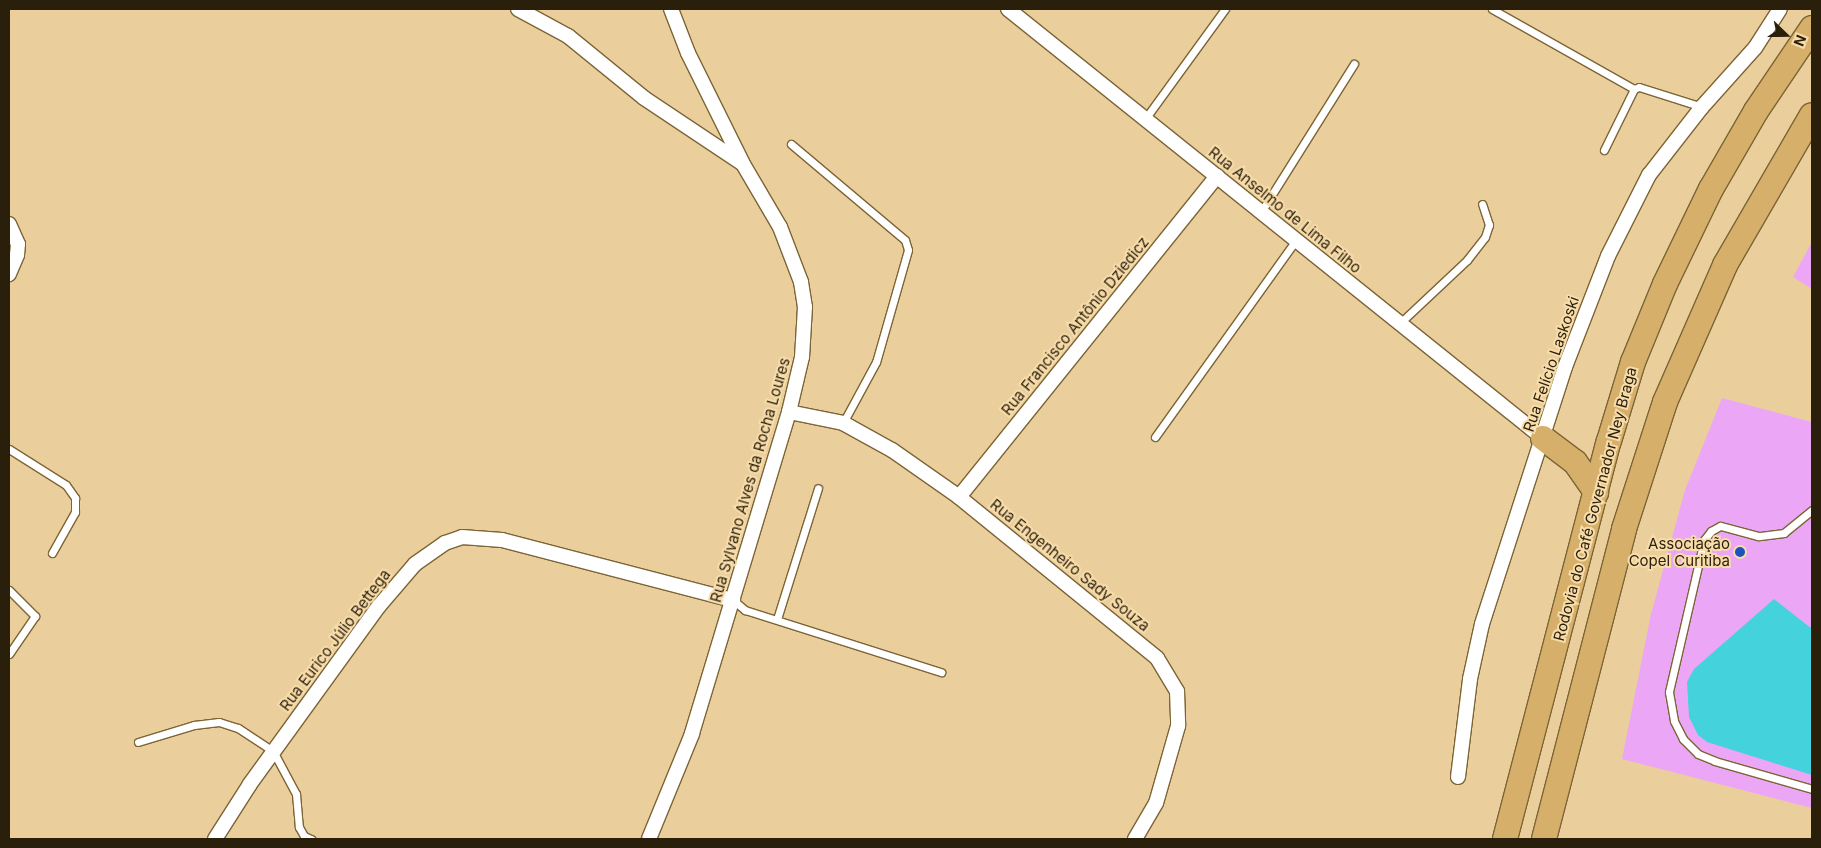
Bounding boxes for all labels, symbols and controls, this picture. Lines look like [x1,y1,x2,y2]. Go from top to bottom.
north arrow [1761,10,1811,60]
text: N [1790,33,1810,49]
street label: Rua Anselmo de Lima Filho [1205,143,1365,277]
street label: Rua Francisco Antônio Dziedicz [998,233,1152,419]
street label: Rua Felício Laskoski [1519,294,1583,434]
street label: Rua Sylvano Alves da Rocha Loures [706,356,794,604]
street label: Rodovia do Café Governador Ney Braga [1550,365,1640,643]
street label: Rua Engenheiro Sady Souza [987,495,1153,635]
place label: Associação Copel Curitiba [1629,534,1730,569]
marker: Associação Copel Curitiba [1734,546,1746,558]
street label: Rua Eurico Júlio Bettega [276,566,394,714]

